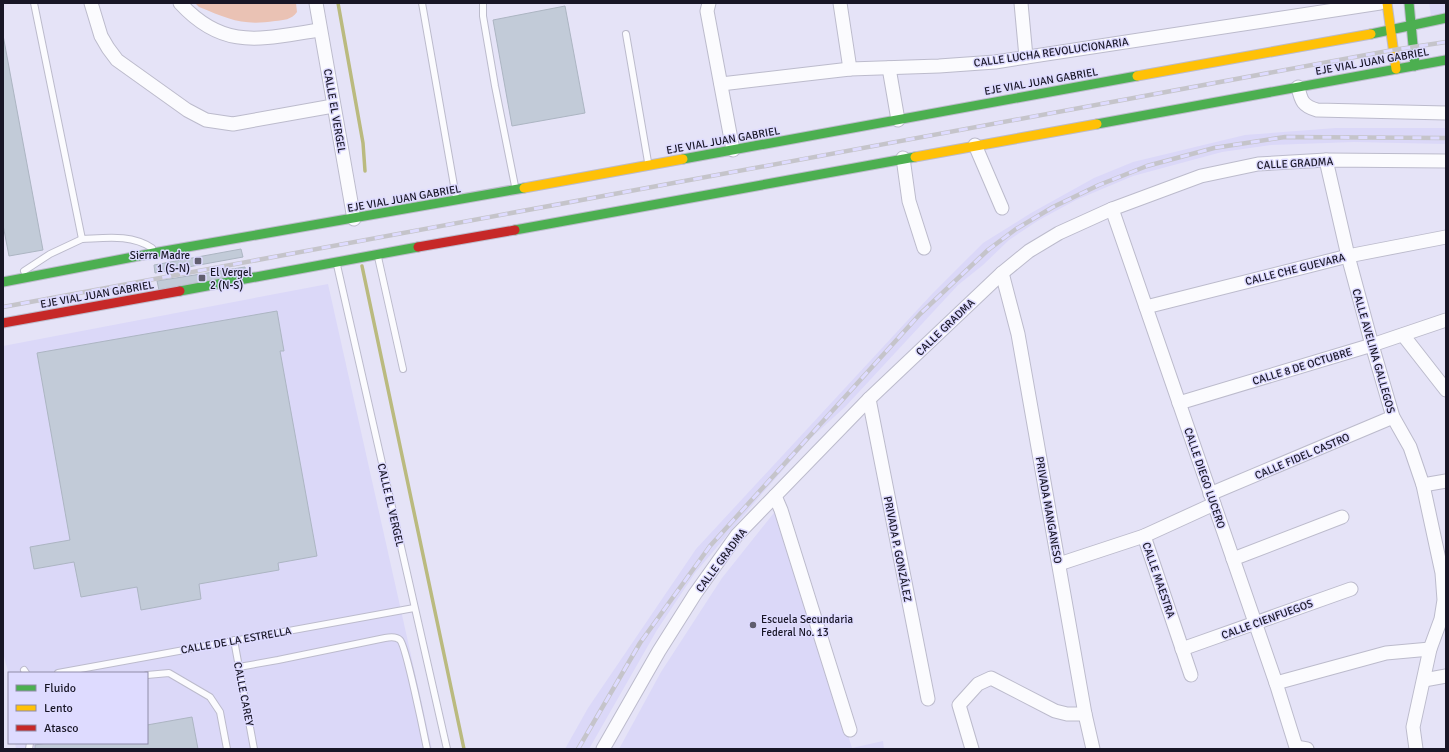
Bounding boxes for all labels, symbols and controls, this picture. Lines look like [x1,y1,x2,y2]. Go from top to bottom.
street label: CALLE LUCHA REVOLUCIONARIA [973,35,1129,70]
street label: EJE VIAL JUAN GABRIEL [1314,45,1430,78]
street label: EJE VIAL JUAN GABRIEL [983,65,1099,98]
street label: CALLE EL VERGEL [321,68,348,155]
street label: EJE VIAL JUAN GABRIEL [665,124,781,157]
street label: CALLE GRADMA [1257,155,1334,172]
street label: EJE VIAL JUAN GABRIEL [346,182,462,215]
place label: Sierra Madre 1 (S-N) [130,249,190,275]
street label: CALLE CHE GUEVARA [1244,251,1347,288]
marker: Sierra Madre 1 (S-N) [193,256,203,266]
place label: El Vergel 2 (N-S) [210,266,252,292]
marker: El Vergel 2 (N-S) [197,273,207,283]
street label: EJE VIAL JUAN GABRIEL [39,278,155,311]
street label: CALLE AVELINA GALLEGOS [1349,287,1398,415]
street label: CALLE GRADMA [913,296,978,359]
street label: CALLE 8 DE OCTUBRE [1251,345,1354,388]
street label: CALLE DIEGO LUCERO [1181,426,1228,530]
street label: CALLE FIDEL CASTRO [1253,431,1352,482]
street label: PRIVADA MANGANESO [1033,455,1064,565]
street label: CALLE EL VERGEL [375,462,407,549]
street label: PRIVADA P. GONZÁLEZ [881,495,915,603]
street label: CALLE GRADMA [693,526,750,595]
street label: CALLE MAESTRA [1139,540,1178,620]
street label: CALLE CIENFUEGOS [1220,597,1315,642]
place label: Escuela Secundaria Federal No. 13 [761,613,853,639]
marker: Escuela Secundaria Federal No. 13 [748,620,758,630]
street label: CALLE DE LA ESTRELLA [180,624,293,657]
street label: CALLE CAREY [231,661,256,728]
legend [8,672,148,744]
text: Fluido [44,681,76,696]
text: Lento [44,701,73,716]
text: Atasco [44,721,79,736]

